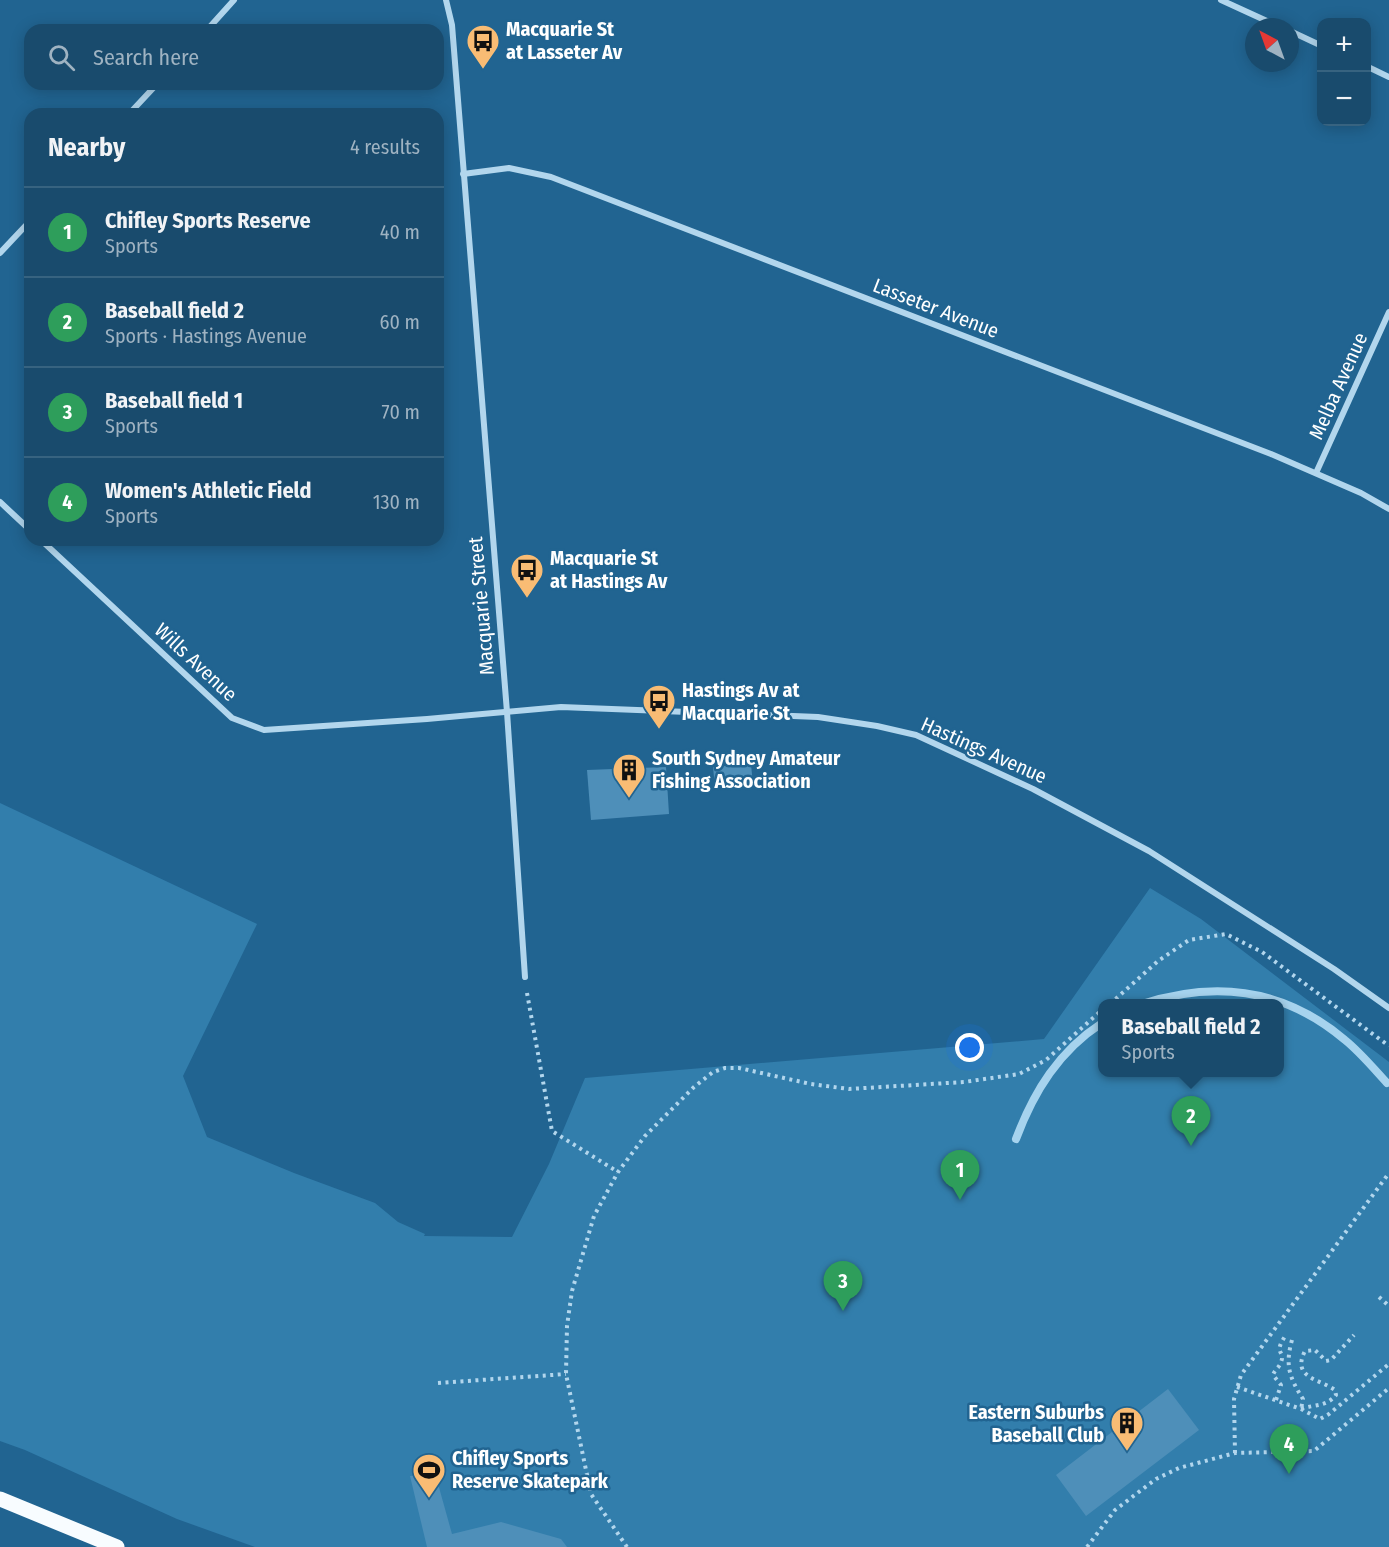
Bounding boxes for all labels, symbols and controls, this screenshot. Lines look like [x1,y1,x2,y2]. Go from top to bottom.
place label: Macquarie St at Lasseter Av [506,17,623,64]
north arrow [1245,18,1299,72]
map controls [1317,18,1371,126]
button: + [1317,18,1371,72]
bus stop icon: Macquarie St at Lasseter Av [465,23,501,70]
search box [24,24,444,90]
icon: search [45,41,78,74]
text: Search here [93,44,199,71]
button: − [1317,72,1371,126]
text: Nearby [48,132,125,163]
text: 4 results [350,135,420,159]
text: Chifley Sports Reserve [105,207,311,234]
text: 1 [63,220,72,244]
text: 40 m [380,220,420,244]
text: Sports [105,234,158,258]
street label: Lasseter Avenue [870,273,1002,343]
text: Baseball field 2 [105,297,244,324]
text: 2 [63,310,72,334]
text: 60 m [380,310,420,334]
text: Sports · Hastings Avenue [105,324,307,348]
street label: Melba Avenue [1304,329,1372,443]
text: Baseball field 1 [105,387,243,414]
text: 3 [63,400,72,424]
text: 70 m [382,400,420,424]
text: Sports [105,414,158,438]
text: Women's Athletic Field [105,477,312,504]
text: 4 [62,490,73,514]
text: 130 m [373,490,420,514]
text: Sports [105,504,158,528]
street label: Macquarie Street [463,535,499,676]
place label: Macquarie St at Hastings Av [550,546,668,593]
bus stop icon: Macquarie St at Hastings Av [509,552,545,599]
street label: Wills Avenue [150,618,242,706]
place label: Hastings Av at Macquarie St [682,678,800,725]
bus stop icon: Hastings Av at Macquarie St [641,683,677,730]
street label: Hastings Avenue [917,712,1051,788]
place label: South Sydney Amateur Fishing Association [652,746,841,793]
building icon: South Sydney Amateur Fishing Association [611,752,647,799]
popup [1098,999,1284,1077]
text: Baseball field 2 [1122,1013,1260,1040]
your location [955,1033,984,1062]
text: Sports [1122,1040,1175,1064]
pin: 2 [1172,1096,1210,1146]
pin: 1 [940,1150,980,1200]
pin: 3 [824,1262,862,1311]
place label: Eastern Suburbs Baseball Club [968,1400,1104,1447]
building icon: Eastern Suburbs Baseball Club [1109,1405,1145,1452]
pin: 4 [1270,1424,1308,1474]
place label: Chifley Sports Reserve Skatepark [452,1446,609,1493]
sports icon: Chifley Sports Reserve Skatepark [411,1452,447,1499]

